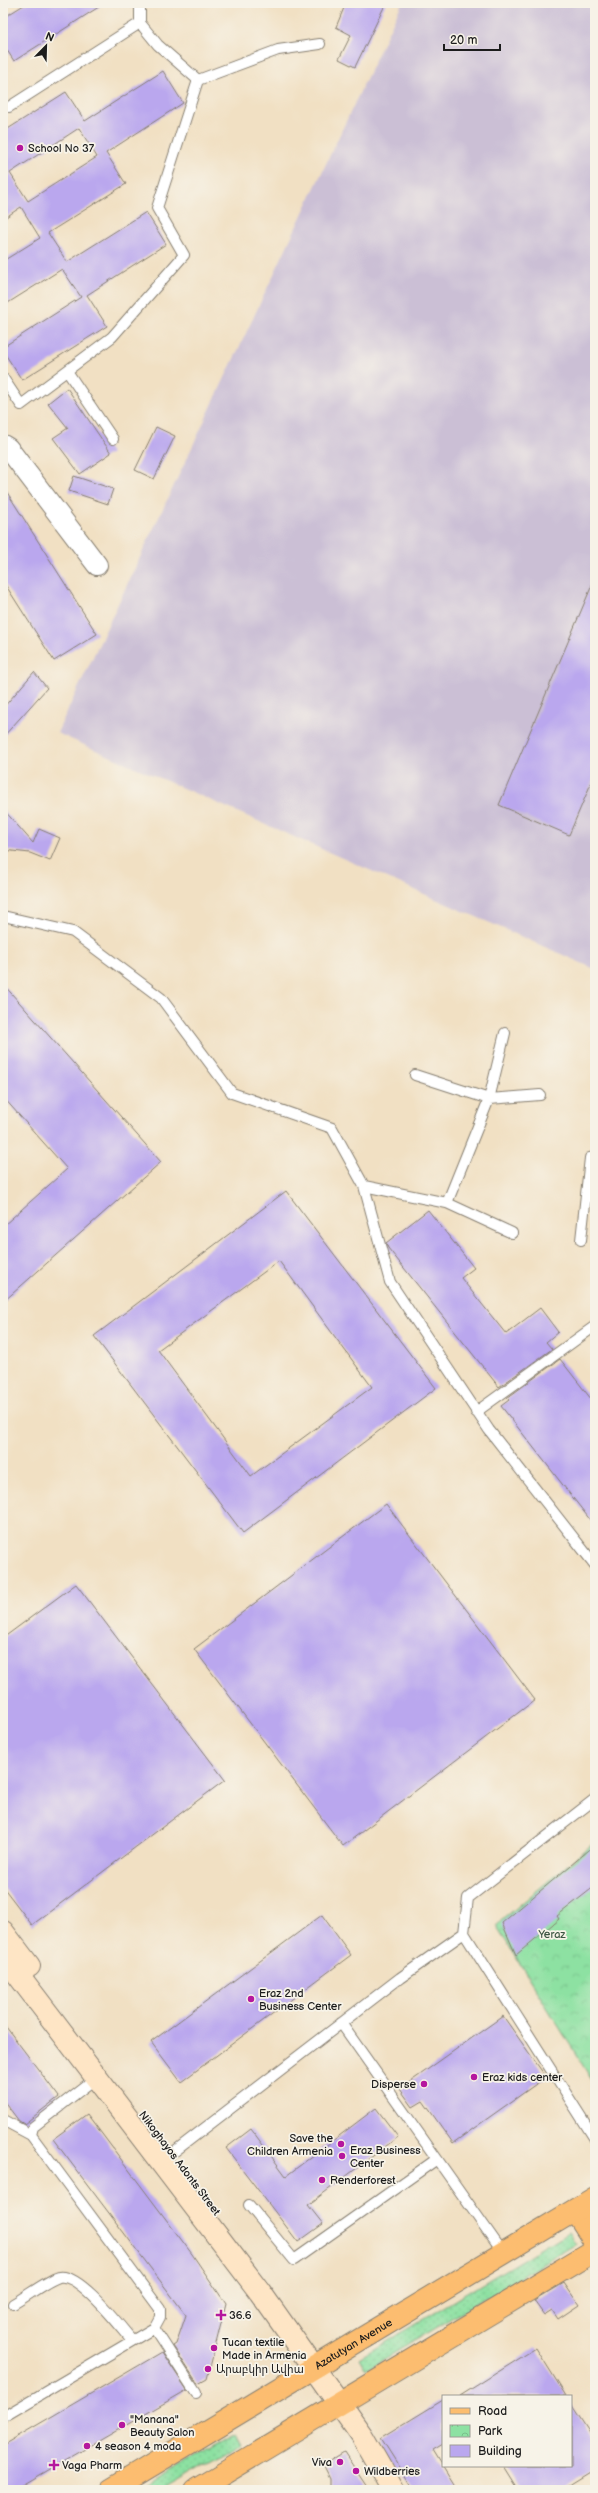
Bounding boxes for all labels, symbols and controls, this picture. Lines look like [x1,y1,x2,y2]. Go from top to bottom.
north arrow [26,26,66,66]
scale bar [444,26,500,52]
text: N [43,30,56,45]
text: 20 m [450,33,477,48]
place label: School No 37 [28,142,95,155]
marker: School No 37 [15,143,25,153]
park label: Yeraz [537,1928,566,1941]
place label: Eraz 2nd Business Center [259,1987,342,2013]
marker: Eraz 2nd Business Center [246,1994,256,2004]
place label: Eraz kids center [482,2071,563,2084]
marker: Eraz kids center [469,2072,479,2082]
place label: Disperse [371,2078,416,2091]
marker: Disperse [419,2079,429,2089]
street label: Nikoghayos Adonts Street [136,2109,223,2219]
place label: Save the Children Armenia [247,2132,333,2158]
marker: Save the Children Armenia [336,2139,346,2149]
place label: Eraz Business Center [350,2144,421,2170]
marker: Eraz Business Center [337,2151,347,2161]
place label: Renderforest [330,2174,396,2187]
marker: Renderforest [317,2175,327,2185]
place label: 36.6 [229,2309,252,2322]
marker: 36.6 [216,2310,226,2320]
street label: Azatutyan Avenue [313,2316,395,2373]
place label: Tucan textile Made in Armenia [222,2336,307,2362]
marker: Tucan textile Made in Armenia [209,2343,219,2353]
place label: Արաբկիր Ավիա [216,2363,304,2376]
marker: Արաբկիր Ավիա [203,2364,213,2374]
legend [442,2395,572,2467]
text: Road [478,2404,507,2419]
place label: "Manana" Beauty Salon [130,2413,195,2439]
marker: "Manana" Beauty Salon [117,2420,127,2430]
text: Park [478,2424,502,2439]
place label: 4 season 4 moda [95,2440,181,2453]
marker: 4 season 4 moda [82,2441,92,2451]
text: Building [478,2444,522,2459]
place label: Viva [312,2456,332,2469]
marker: Viva [335,2457,345,2467]
place label: Vaga Pharm [62,2459,122,2472]
marker: Vaga Pharm [49,2460,59,2470]
place label: Wildberries [364,2465,421,2478]
marker: Wildberries [351,2466,361,2476]

